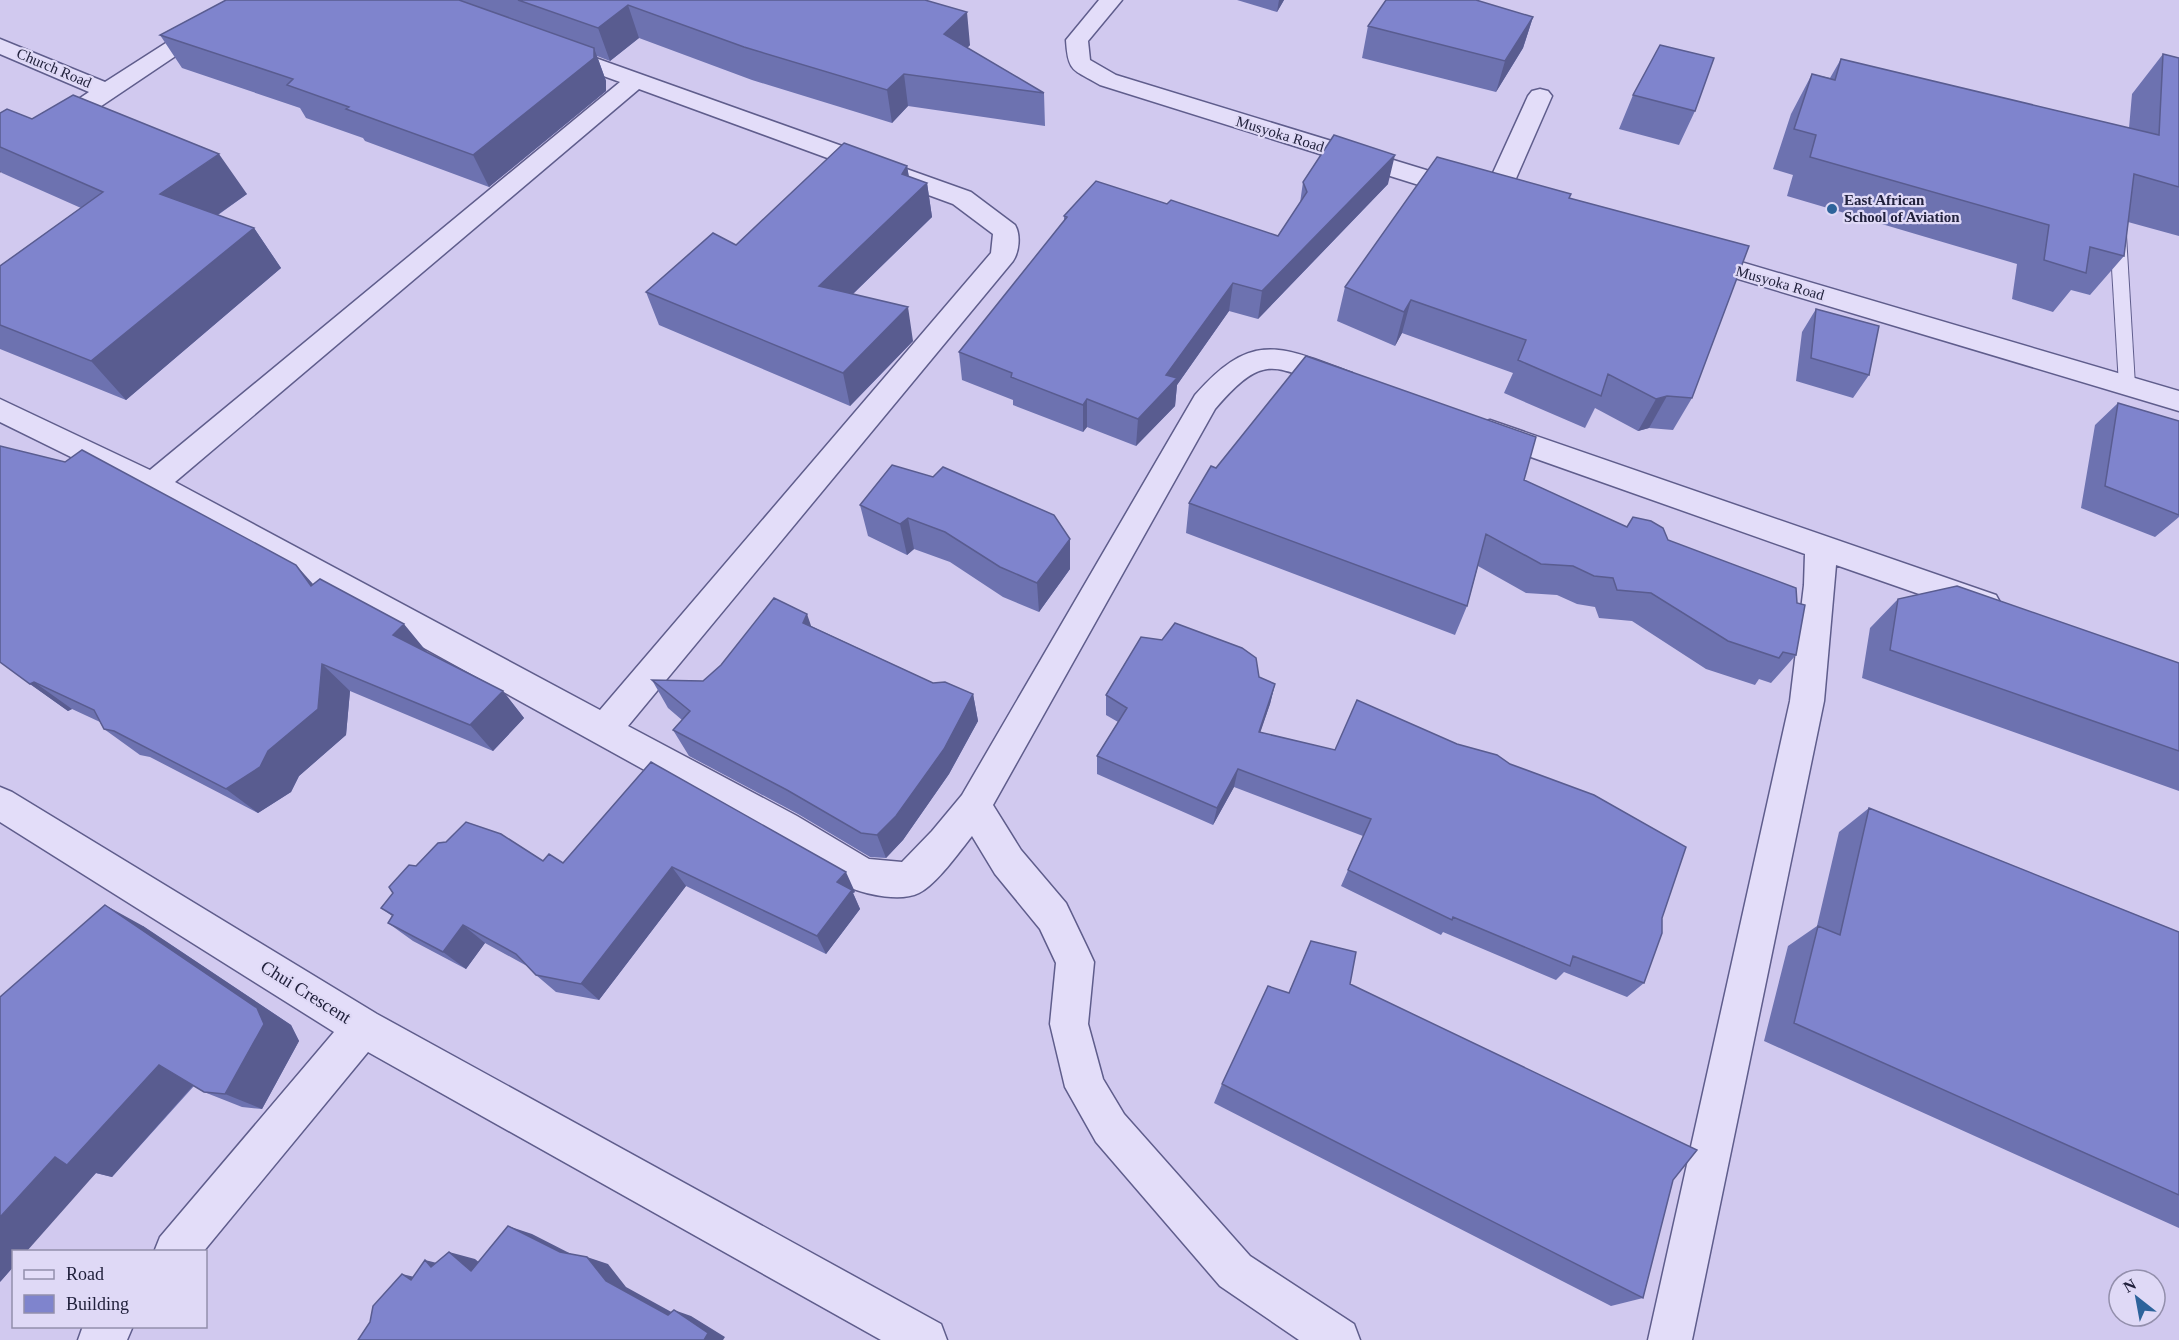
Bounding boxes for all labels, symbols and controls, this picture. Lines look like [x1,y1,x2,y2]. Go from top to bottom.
street label: Church Road [14,45,94,91]
street label: Musyoka Road [1234,113,1326,155]
place label: East African School of Aviation [1844,192,1960,225]
marker: East African School of Aviation [1825,202,1839,216]
street label: Musyoka Road [1734,263,1827,303]
street label: Chui Crescent [257,956,355,1028]
legend [12,1250,207,1328]
text: Road [66,1264,104,1284]
north arrow [2107,1268,2167,1328]
text: N [2120,1275,2139,1296]
text: Building [66,1294,129,1314]

